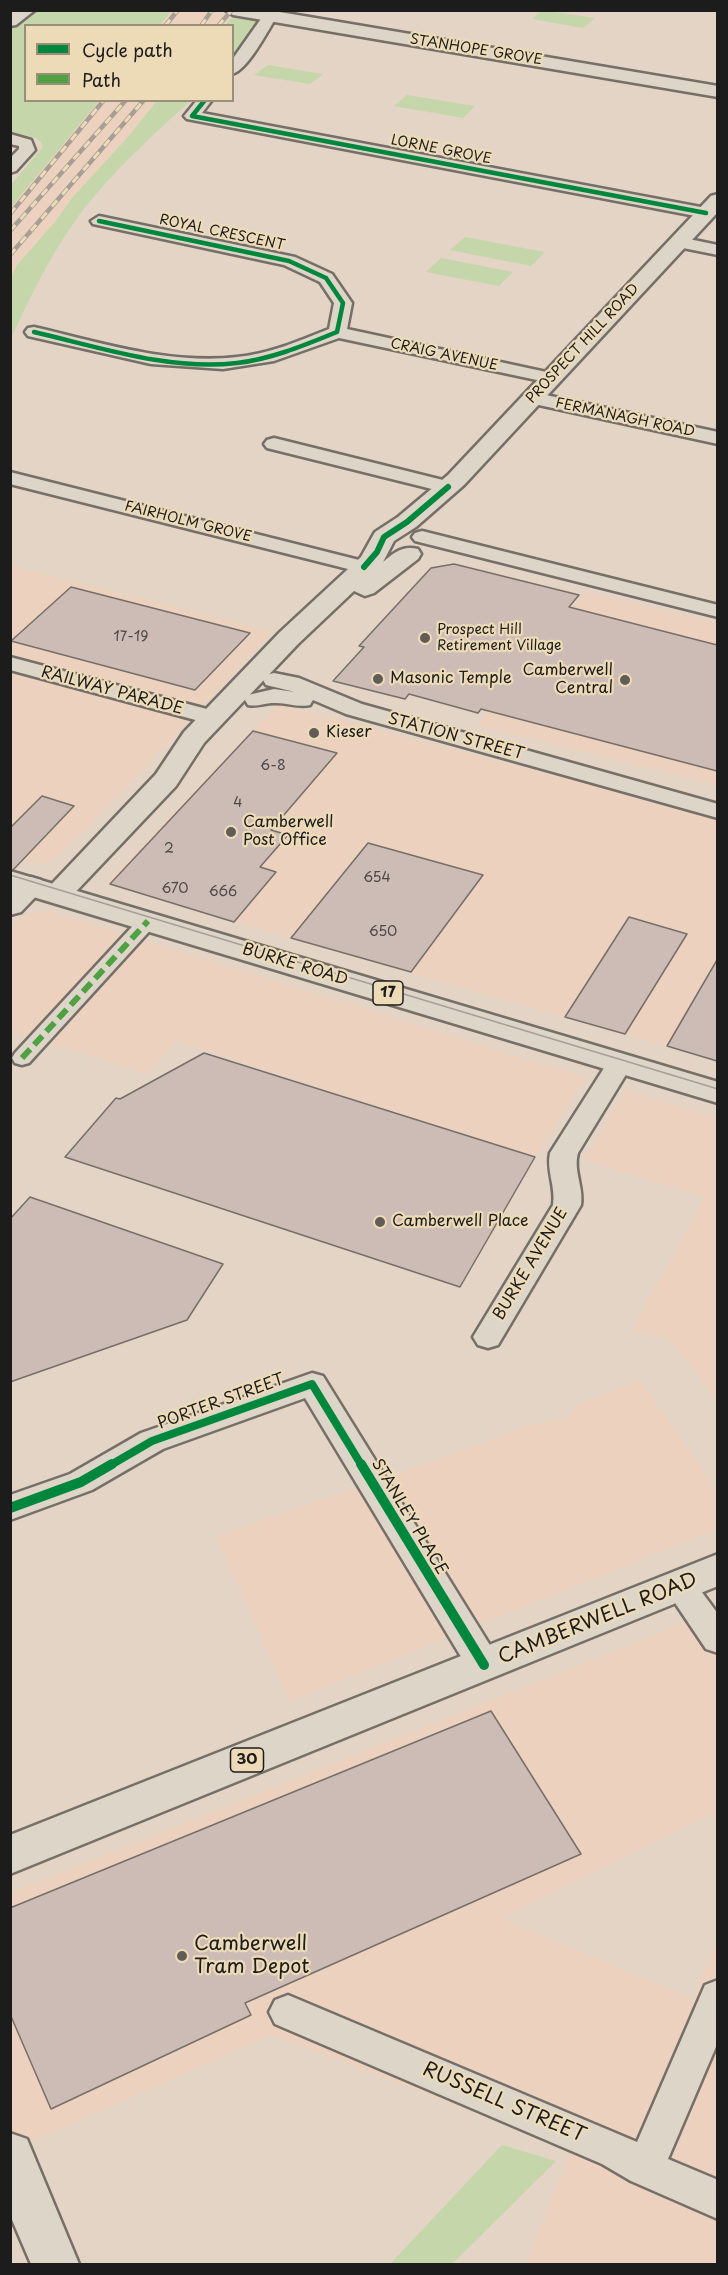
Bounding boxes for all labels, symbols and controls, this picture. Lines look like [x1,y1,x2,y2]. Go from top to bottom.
legend [24,24,234,102]
street label: STANHOPE GROVE [409,31,543,69]
text: Cycle path [82,36,173,63]
text: Path [82,66,121,93]
street label: LORNE GROVE [389,132,493,168]
street label: ROYAL CRESCENT [158,211,286,255]
street label: PROSPECT HILL ROAD [523,281,643,407]
street label: CRAIG AVENUE [389,335,499,375]
street label: FERMANAGH ROAD [554,395,696,441]
street label: FAIRHOLM GROVE [123,498,253,546]
place label: Prospect Hill Retirement Village [437,622,561,654]
house number: 17-19 [114,629,148,645]
marker: Prospect Hill Retirement Village [418,631,432,645]
place label: Camberwell Central [523,661,613,699]
street label: RAILWAY PARADE [39,663,185,719]
place label: Masonic Temple [390,669,512,689]
marker: Masonic Temple [371,672,385,686]
marker: Camberwell Central [618,673,632,687]
street label: STATION STREET [386,710,526,764]
place label: Kieser [326,723,372,743]
marker: Kieser [307,726,321,740]
house number: 6-8 [260,758,286,774]
house number: 4 [233,795,243,811]
place label: Camberwell Post Office [243,813,333,851]
marker: Camberwell Post Office [224,825,238,839]
house number: 2 [164,841,174,857]
house number: 654 [363,870,391,886]
house number: 670 [161,881,189,897]
house number: 666 [209,884,237,900]
house number: 650 [369,924,397,940]
street label: BURKE ROAD [240,940,350,990]
road number: 17 [373,981,403,1005]
street label: BURKE AVENUE [490,1204,572,1324]
place label: Camberwell Place [392,1212,529,1232]
marker: Camberwell Place [373,1215,387,1229]
street label: PORTER STREET [155,1370,287,1434]
street label: STANLEY PLACE [367,1456,451,1578]
street label: CAMBERWELL ROAD [495,1568,701,1670]
road number: 30 [230,1748,264,1772]
place label: Camberwell Tram Depot [194,1932,309,1979]
marker: Camberwell Tram Depot [175,1949,189,1963]
street label: RUSSELL STREET [419,2058,589,2148]

